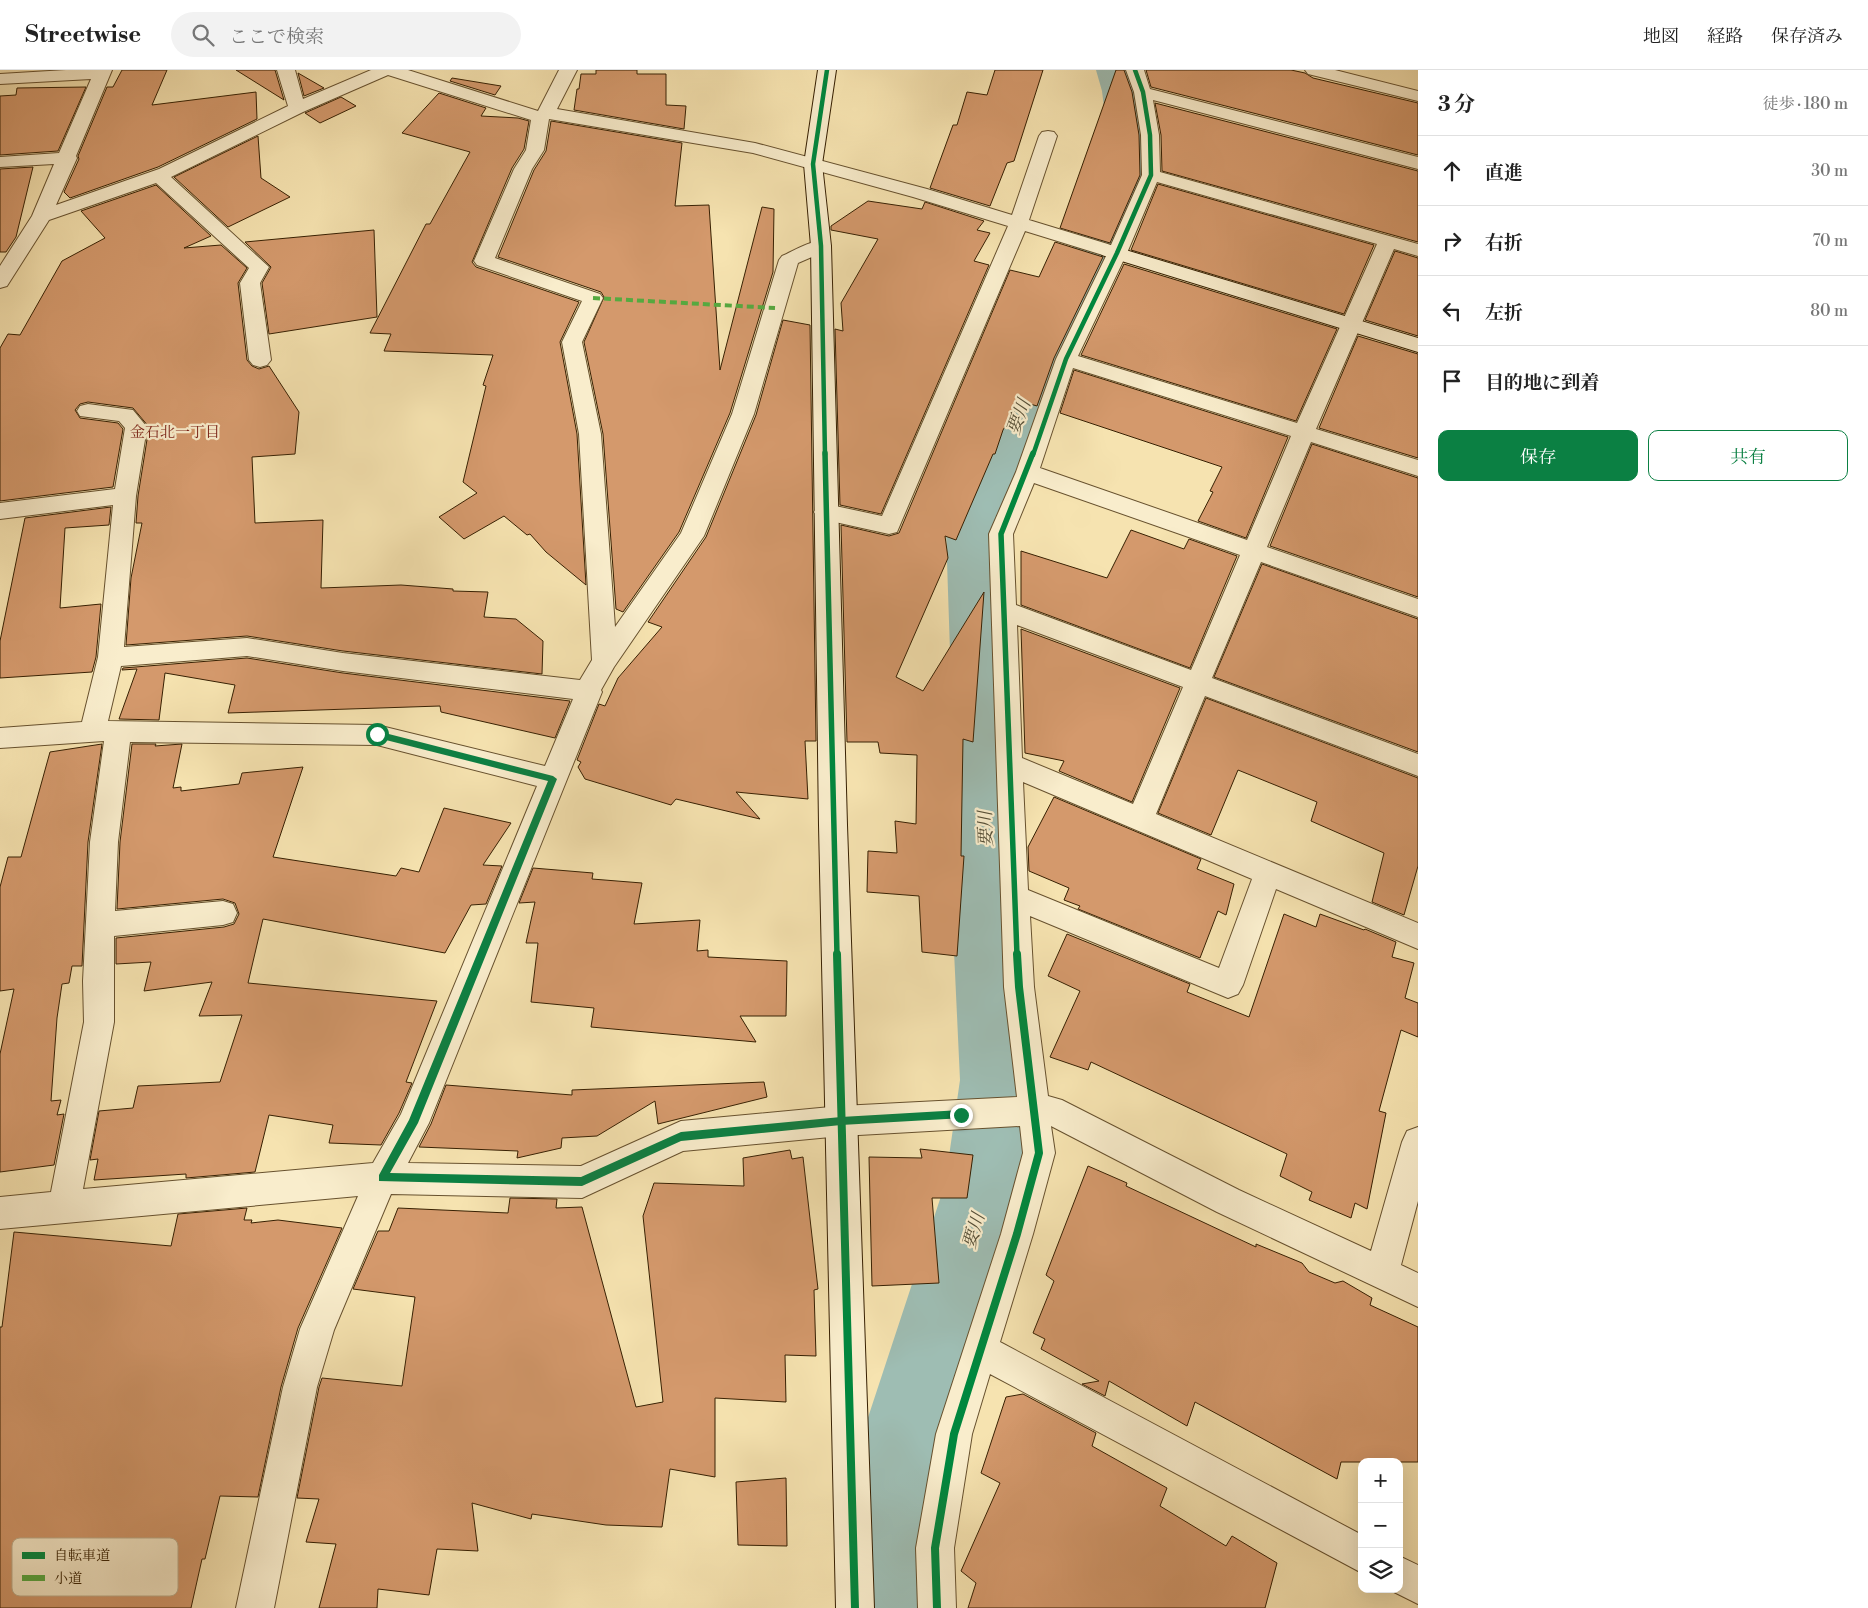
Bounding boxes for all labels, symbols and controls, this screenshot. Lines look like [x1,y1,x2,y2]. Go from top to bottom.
search box [171,12,521,57]
text: Streetwise [25,20,141,50]
icon: search [189,21,217,49]
text: ここで検索 [229,25,324,49]
text: 地図 [1643,25,1679,48]
text: 経路 [1707,25,1743,48]
text: 保存済み [1771,25,1843,48]
text: 3 分 [1438,92,1475,118]
text: 徒歩 · 180 m [1762,94,1848,114]
icon: ahead [1438,157,1466,185]
text: 直進 [1485,161,1523,185]
text: 30 m [1811,161,1848,181]
icon: right [1438,227,1466,255]
text: 右折 [1485,231,1523,255]
text: 70 m [1812,231,1848,251]
icon: left [1438,297,1466,325]
text: 左折 [1485,301,1523,325]
text: 80 m [1810,301,1848,321]
icon: arrive [1438,367,1466,395]
text: 目的地に到着 [1485,371,1599,395]
water label: 要川 [1002,394,1037,438]
district label: 金石北一丁目 [130,423,220,442]
button: 保存 [1438,430,1638,481]
button: 共有 [1648,430,1848,481]
route start [366,723,389,746]
water label: 要川 [974,809,998,847]
route end [950,1104,973,1127]
water label: 要川 [958,1209,991,1252]
map controls [1358,1458,1403,1593]
button: + [1358,1458,1403,1503]
button: − [1358,1503,1403,1548]
legend [12,1538,178,1596]
text: 自転車道 [54,1547,110,1565]
button: layers [1358,1548,1403,1593]
text: 小道 [54,1570,82,1588]

